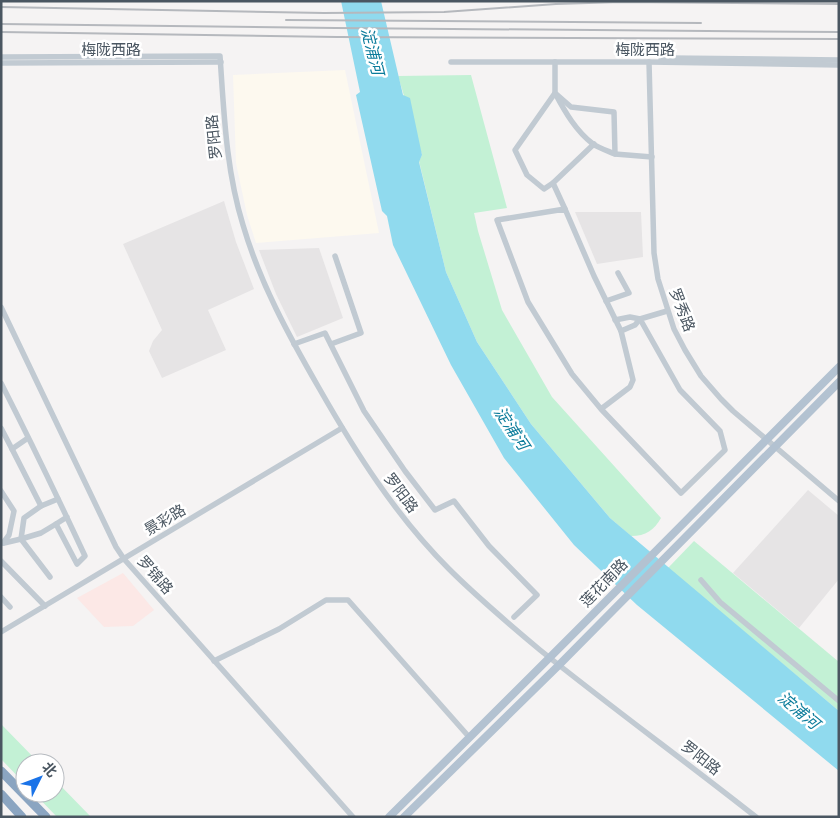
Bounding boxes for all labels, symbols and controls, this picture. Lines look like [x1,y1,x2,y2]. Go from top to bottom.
water label: 淀浦河 [357,25,389,80]
street label: 梅陇西路 [81,40,141,59]
street label: 梅陇西路 [615,40,675,59]
street label: 罗阳路 [202,114,225,160]
street label: 罗秀路 [666,285,699,334]
water label: 淀浦河 [490,403,535,456]
street label: 罗阳路 [380,469,423,516]
street label: 景彩路 [141,500,189,539]
street label: 罗锦路 [133,551,177,598]
street label: 莲花南路 [576,554,631,611]
water label: 淀浦河 [774,687,826,735]
street label: 罗阳路 [678,736,725,779]
north arrow [15,753,65,803]
text: 北 [38,758,61,781]

